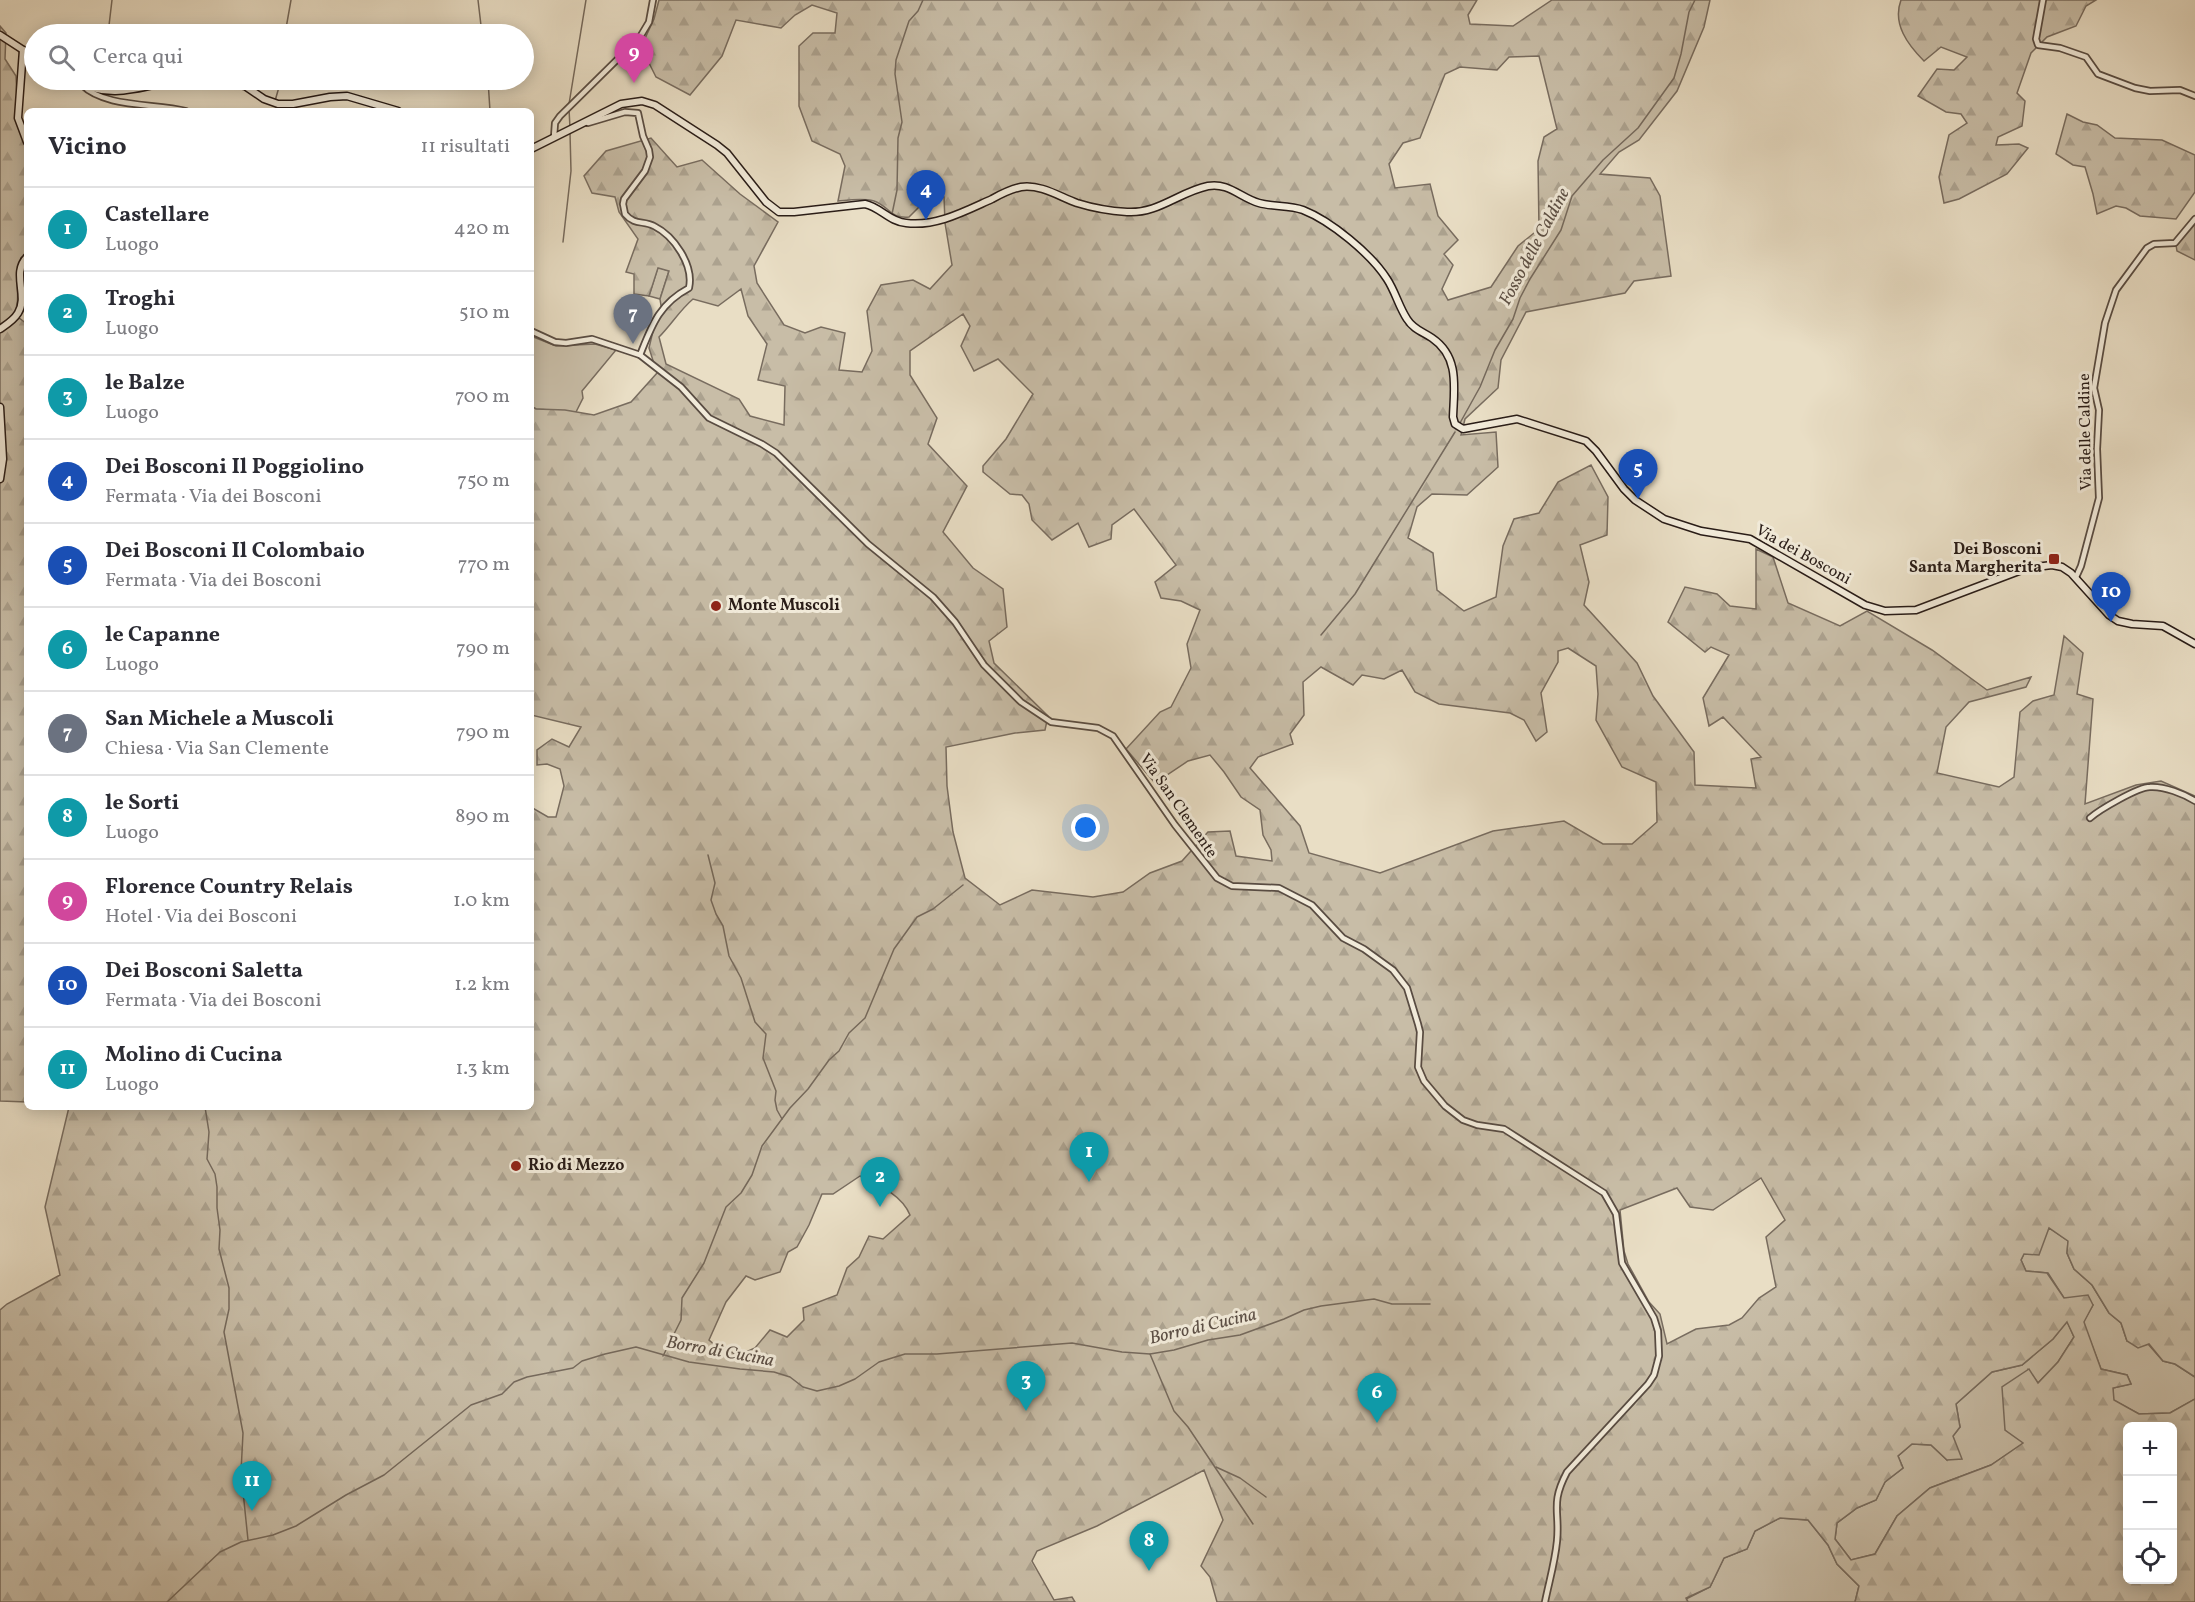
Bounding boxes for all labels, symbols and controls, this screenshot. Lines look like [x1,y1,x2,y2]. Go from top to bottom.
search box [24,24,534,90]
pin: 9 [614,34,654,83]
icon: search [45,41,78,74]
text: Cerca qui [93,42,183,73]
text: Vicino [48,129,127,165]
text: 11 risultati [421,133,510,161]
pin: 4 [906,170,946,220]
water label: Fosso delle Caldine [1494,184,1577,310]
text: Castellare [105,200,209,231]
text: 1 [63,215,72,243]
text: 420 m [454,215,510,243]
text: Luogo [105,231,159,259]
text: Troghi [105,284,175,315]
pin: 7 [614,294,652,344]
text: 2 [62,299,73,327]
text: 510 m [459,299,510,327]
text: Luogo [105,315,159,343]
text: le Balze [105,368,185,399]
street label: Via delle Caldine [2074,373,2098,491]
text: 3 [62,383,73,411]
text: 700 m [455,383,510,411]
text: Luogo [105,399,159,427]
pin: 5 [1618,450,1658,499]
text: Dei Bosconi Il Poggiolino [105,452,364,483]
text: 4 [61,467,74,495]
text: 750 m [457,467,510,495]
text: Fermata · Via dei Bosconi [105,483,321,511]
street label: Via dei Bosconi [1751,520,1855,590]
text: Dei Bosconi Il Colombaio [105,536,365,567]
place label: Dei Bosconi Santa Margherita [1909,539,2042,579]
text: 5 [63,551,72,579]
text: 770 m [458,551,510,579]
marker: Dei Bosconi Santa Margherita [2047,552,2061,566]
text: Fermata · Via dei Bosconi [105,567,321,595]
pin: 10 [2092,572,2130,622]
place label: Monte Muscoli [728,595,840,617]
marker: Monte Muscoli [709,599,723,613]
text: le Capanne [105,620,220,651]
text: 6 [62,635,73,663]
text: 790 m [456,635,510,663]
text: Luogo [105,651,159,679]
text: San Michele a Muscoli [105,704,334,735]
text: 7 [63,719,72,747]
text: 790 m [456,719,510,747]
text: Chiesa · Via San Clemente [105,735,329,763]
street label: Via San Clemente [1134,749,1222,863]
text: le Sorti [105,788,179,819]
text: 8 [62,803,73,831]
text: 890 m [455,803,510,831]
your location [1071,813,1100,842]
text: Luogo [105,819,159,847]
text: Florence Country Relais [105,872,353,903]
text: 9 [62,887,73,915]
text: 1.0 km [453,887,510,915]
text: Hotel · Via dei Bosconi [105,903,297,931]
text: Dei Bosconi Saletta [105,956,303,987]
text: 10 [57,971,78,999]
text: 1.2 km [454,971,510,999]
text: Fermata · Via dei Bosconi [105,987,321,1015]
text: Molino di Cucina [105,1040,282,1071]
text: 11 [59,1055,76,1083]
text: 1.3 km [455,1055,510,1083]
text: Luogo [105,1071,159,1099]
pin: 1 [1070,1132,1108,1182]
place label: Rio di Mezzo [528,1155,624,1177]
pin: 2 [860,1158,900,1207]
marker: Rio di Mezzo [509,1159,523,1173]
water label: Borro di Cucina [1147,1303,1259,1351]
water label: Borro di Cucina [664,1330,776,1374]
pin: 3 [1006,1362,1046,1411]
pin: 6 [1358,1374,1396,1423]
map controls [2123,1422,2177,1584]
button: + [2123,1422,2177,1476]
pin: 11 [232,1462,272,1511]
button: − [2123,1476,2177,1530]
pin: 8 [1130,1522,1168,1571]
button: locate [2123,1530,2177,1584]

